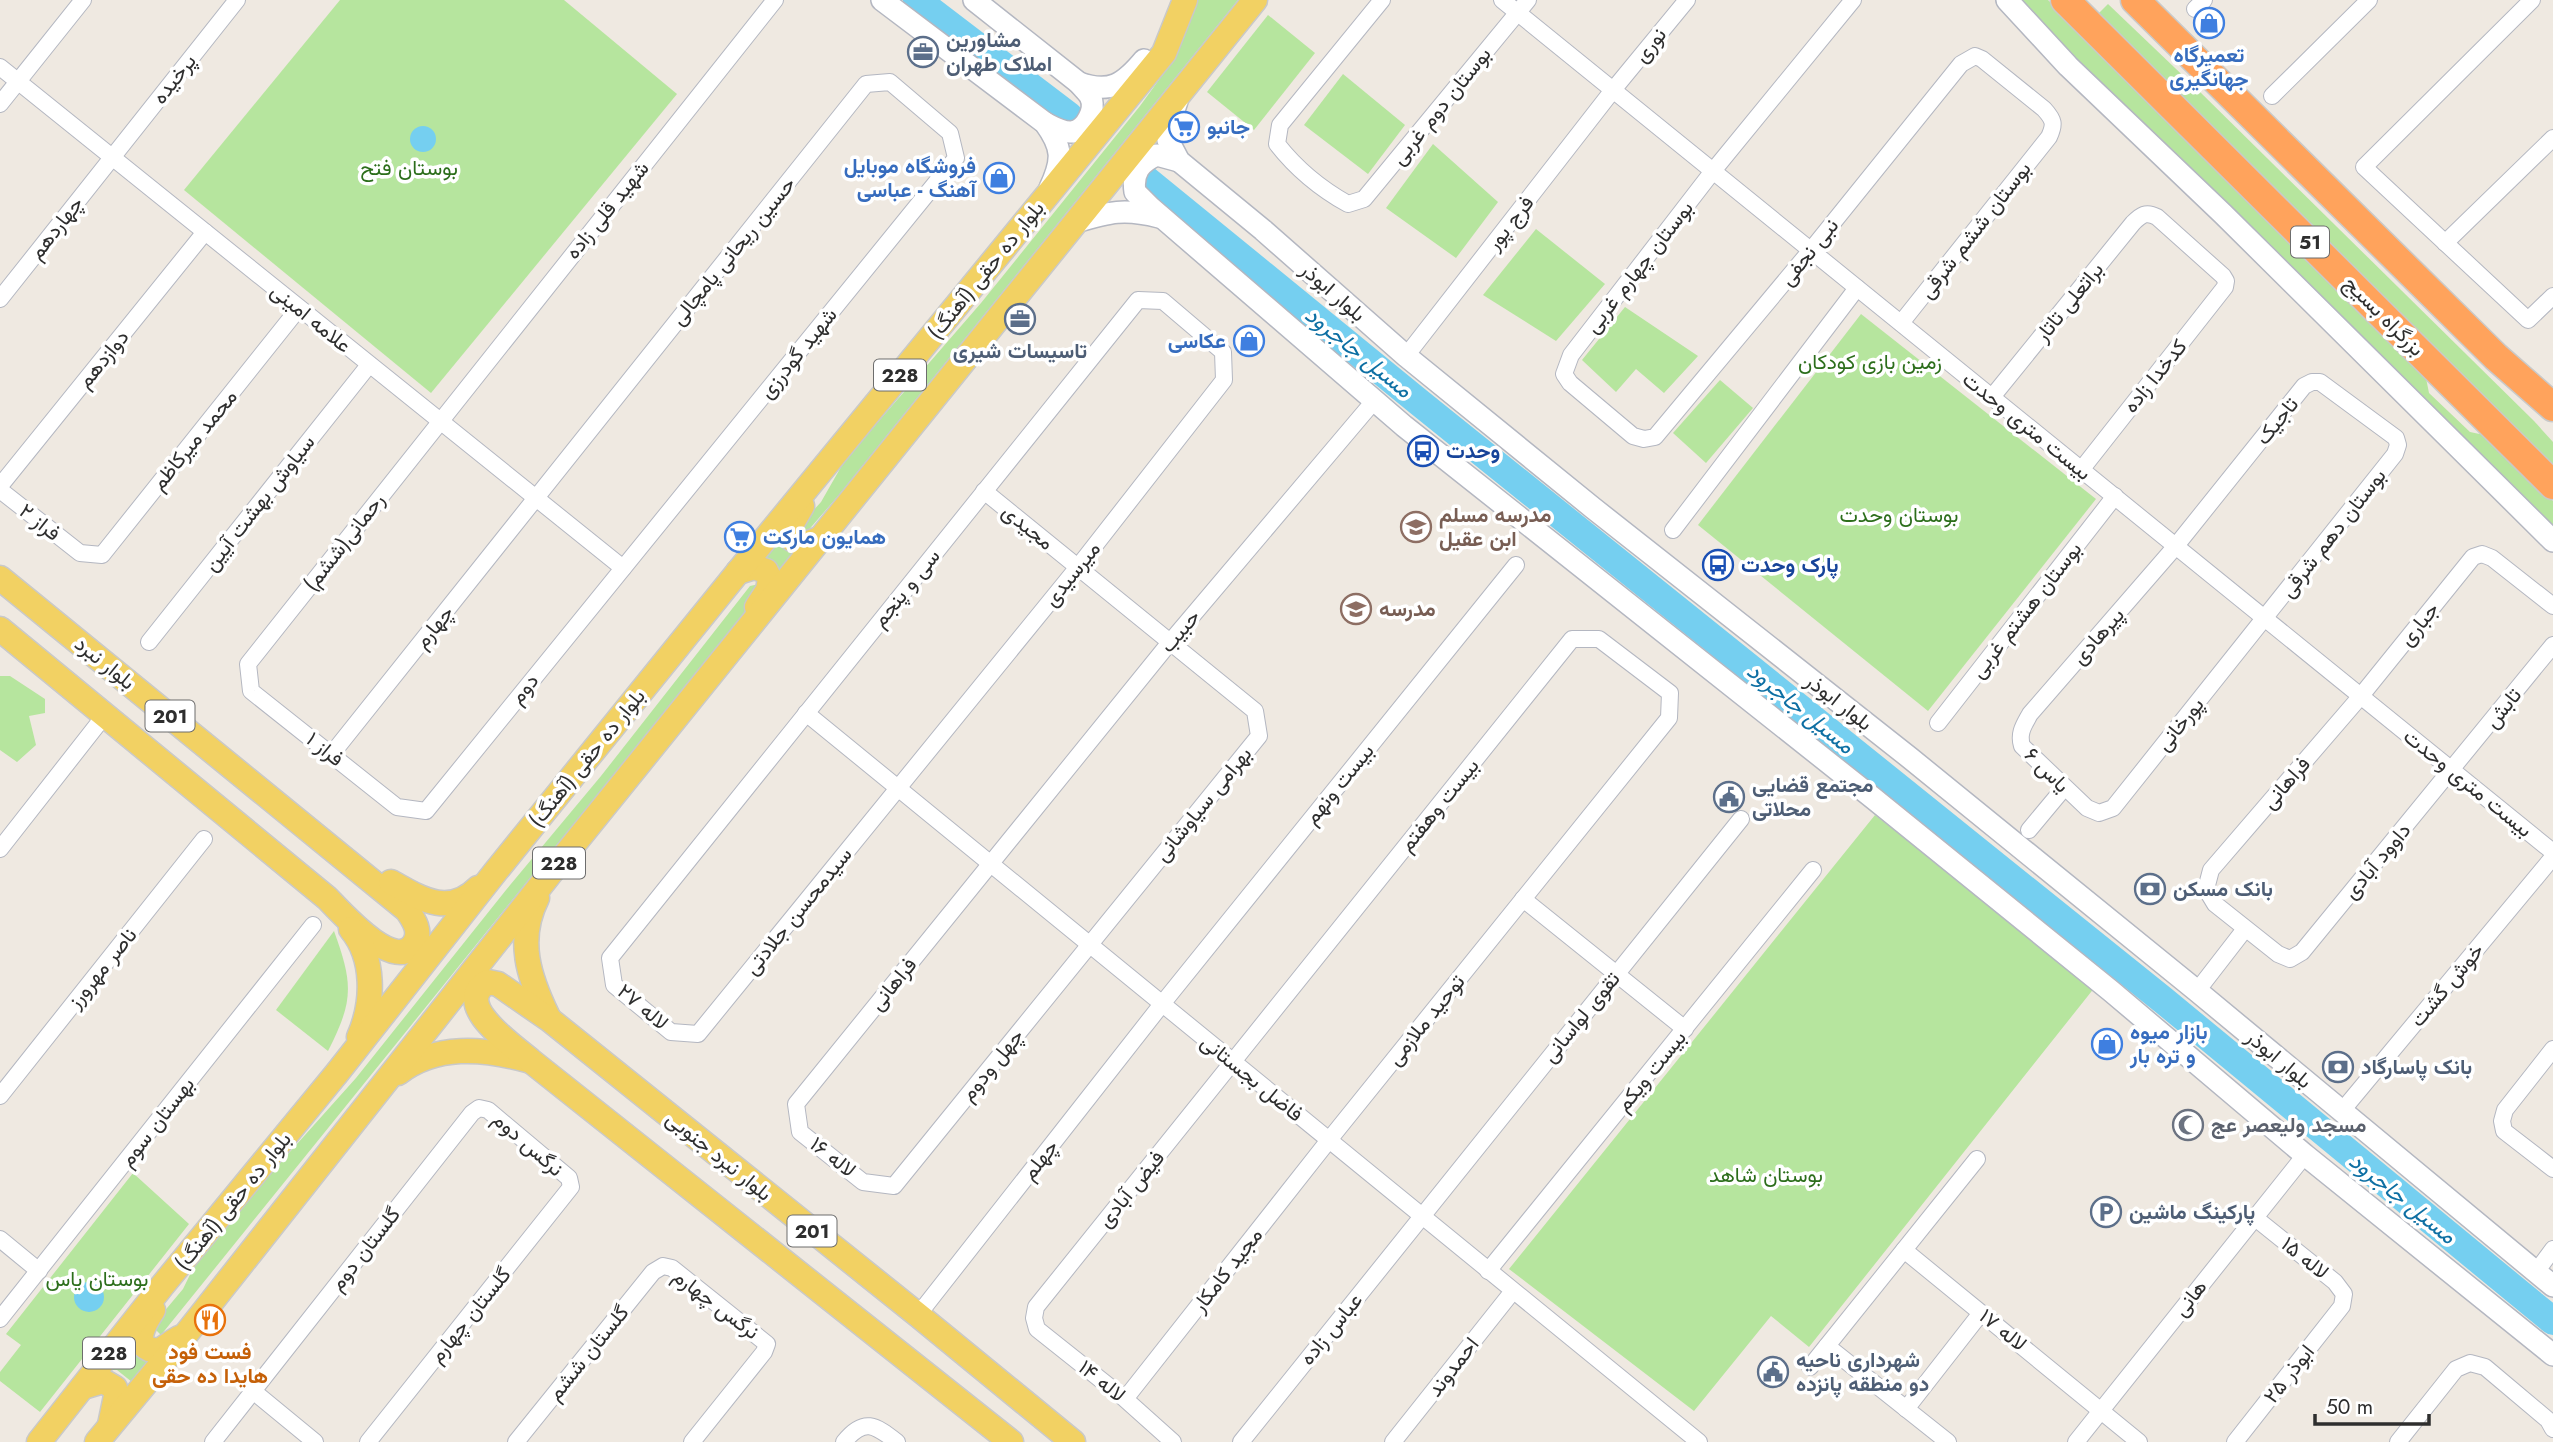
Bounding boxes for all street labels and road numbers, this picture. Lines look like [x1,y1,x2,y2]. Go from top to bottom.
street label: نوری [1627,21,1673,69]
street label: بوستان دوم غربی [1384,40,1498,172]
street label: پرخیده [145,48,203,110]
street label: شهید قلی زاده [558,154,656,266]
street label: بوستان ششم شرقی [1912,155,2038,305]
street label: حسین ریحانی پامچالی [664,170,802,332]
street label: فرج پور [1478,189,1541,258]
street label: چهاردهم [22,190,90,266]
street label: بلوار ده حقی (آهنگ) [921,194,1051,346]
street label: بوستان چهارم غربی [1578,194,1700,340]
street label: نبی نجفی [1772,212,1846,292]
road number: 51 [2291,226,2329,258]
street label: بلوار ابوذر [1293,254,1372,329]
street label: براتعلی تاتار [2027,256,2111,349]
street label: بزرگراه بسیج [2337,269,2431,363]
street label: علامه امینی [264,276,358,360]
street label: شهید گودرزی [752,301,844,405]
street label: دوازدهم [70,323,136,395]
street label: کدخدا زاده [2116,333,2194,419]
road number: 228 [874,360,926,390]
street label: بیست متری وحدت [1956,365,2098,487]
street label: محمد میرکاظم [144,383,244,497]
street label: تاجیک [2248,391,2306,451]
street label: سیاوش بهشت آیین [196,428,322,578]
street label: بوستان دهم شرقی [2273,462,2393,604]
street label: رحمانی(ششم) [296,487,392,597]
street label: فراز ۲ [13,496,67,548]
street label: مجیدی [996,497,1060,557]
street label: میرسیدی [1036,535,1108,613]
street label: بوستان هشتم غربی [1963,535,2089,685]
street label: سی و پنجم [865,542,947,634]
street label: جباری [2392,596,2446,652]
street label: چهارم [407,599,461,655]
street label: پیرهادی [2065,601,2131,671]
street label: حبیب [1153,603,1207,659]
street label: بلوار نبرد [68,629,142,697]
street label: بلوار ابوذر [1798,665,1879,738]
street label: دوم [502,667,546,711]
street label: تابش [2477,681,2529,735]
street label: بلوار ده حقی (آهنگ) [522,682,652,834]
street label: پورخانی [2149,691,2211,757]
road number: 201 [146,701,194,732]
street label: بیست متری وحدت [2397,722,2539,844]
street label: فراز ۱ [300,725,350,773]
street label: بیست ونهم [1297,737,1381,831]
street label: بهرامی سیاوشانی [1147,740,1259,868]
street label: یاس ۶ [2018,741,2076,799]
street label: فراهانی [2255,750,2317,816]
street label: بیست وهفتم [1392,752,1486,858]
street label: داوود آبادی [2336,816,2418,906]
street label: سیدمحسن جلادتی [737,841,859,981]
road number: 228 [533,848,585,878]
street label: ناصر مهرورز [59,921,144,1016]
street label: خوش گشت [2403,937,2491,1033]
street label: فراهانی [862,951,924,1017]
street label: تقوی لواسانی [1535,965,1627,1069]
street label: توحید ملازمی [1380,968,1472,1072]
street label: لاله ۲۷ [611,977,675,1037]
street label: چهل ودوم [953,1022,1031,1108]
street label: بلوار ابوذر [2239,1022,2319,1096]
street label: بیست ویکم [1609,1024,1693,1118]
street label: فاضل بجستانی [1194,1027,1310,1129]
street label: بهستان سوم [112,1071,202,1173]
street label: بلوار نبرد جنوبی [659,1104,779,1208]
street label: نرگس دوم [486,1105,570,1183]
street label: بلوار ده حقی (آهنگ) [168,1125,298,1277]
street label: لاله ۱۶ [803,1129,863,1185]
street label: چهلم [1014,1133,1066,1187]
street label: فیض آبادی [1091,1144,1171,1234]
street label: گلستان دوم [323,1200,407,1298]
road number: 201 [788,1216,836,1246]
street label: مجید کامکار [1184,1221,1270,1319]
street label: لاله ۱۵ [2275,1229,2335,1287]
street label: گلستان چهارم [422,1261,518,1369]
street label: نرگس چهارم [666,1261,766,1347]
street label: هانی [2166,1273,2214,1323]
street label: عباس زاده [1293,1286,1369,1372]
street label: گلستان ششم [540,1299,636,1407]
street label: لاله ۱۷ [1973,1301,2033,1359]
street label: احمدوند [1420,1331,1486,1403]
road number: 228 [83,1338,135,1368]
street label: ابوذر ۲۵ [2256,1338,2322,1410]
street label: لاله ۱۴ [1072,1353,1132,1409]

